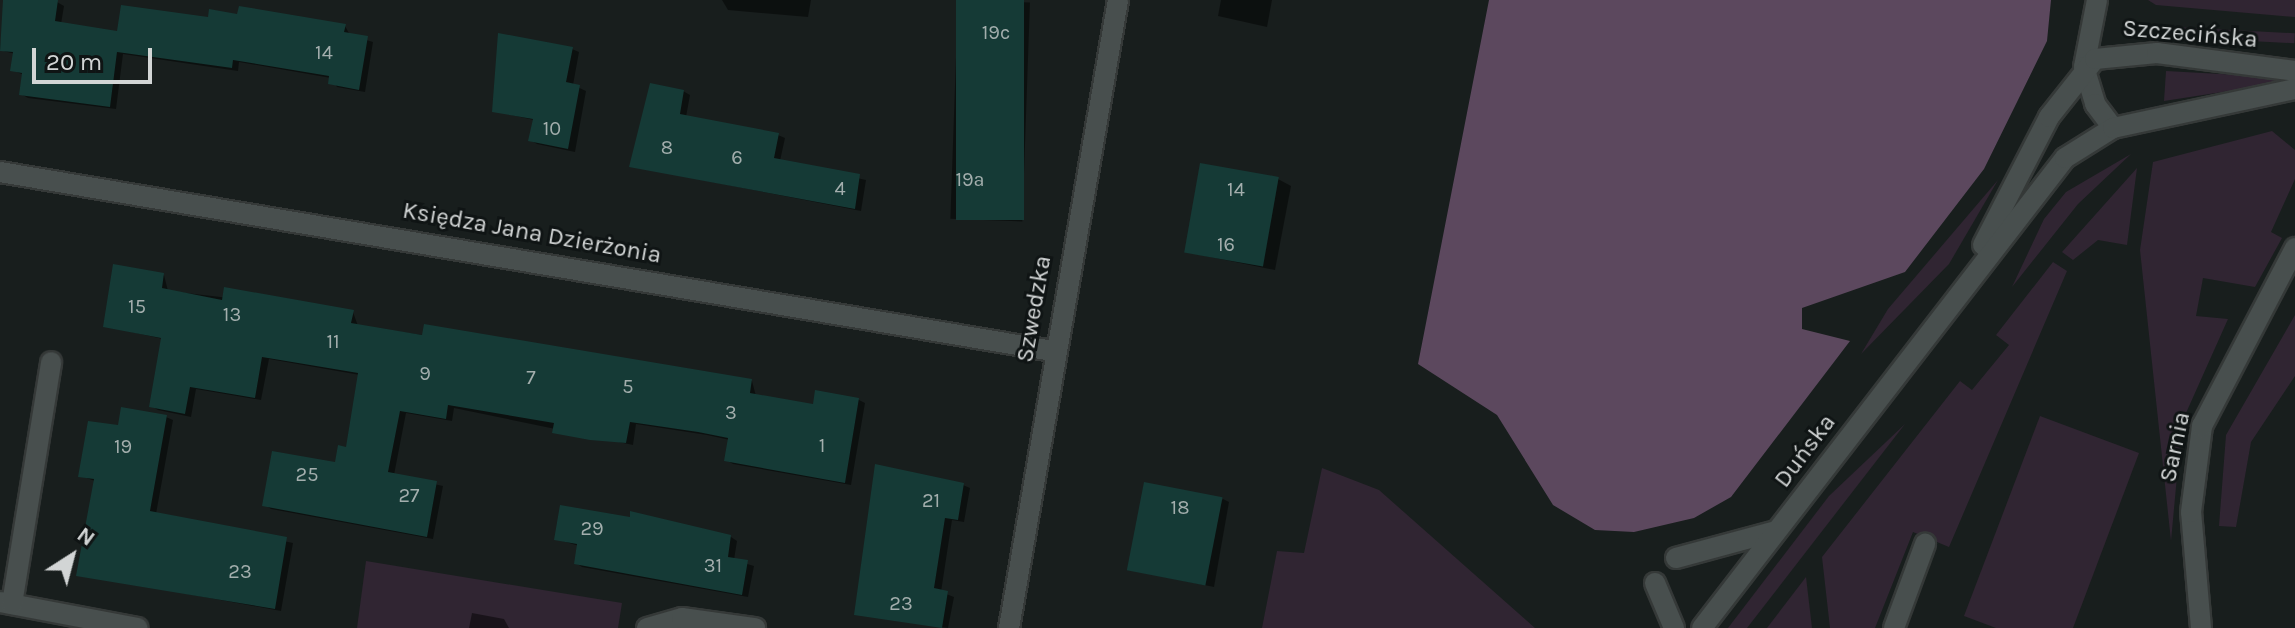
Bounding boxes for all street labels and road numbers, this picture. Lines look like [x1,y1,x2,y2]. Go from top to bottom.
street label: Szczecińska [2121,14,2259,54]
street label: Księdza Jana Dzierżonia [400,196,664,270]
street label: Szwedzka [1010,253,1058,365]
street label: Duńska [1768,409,1842,493]
street label: Sarnia [2154,409,2196,485]

